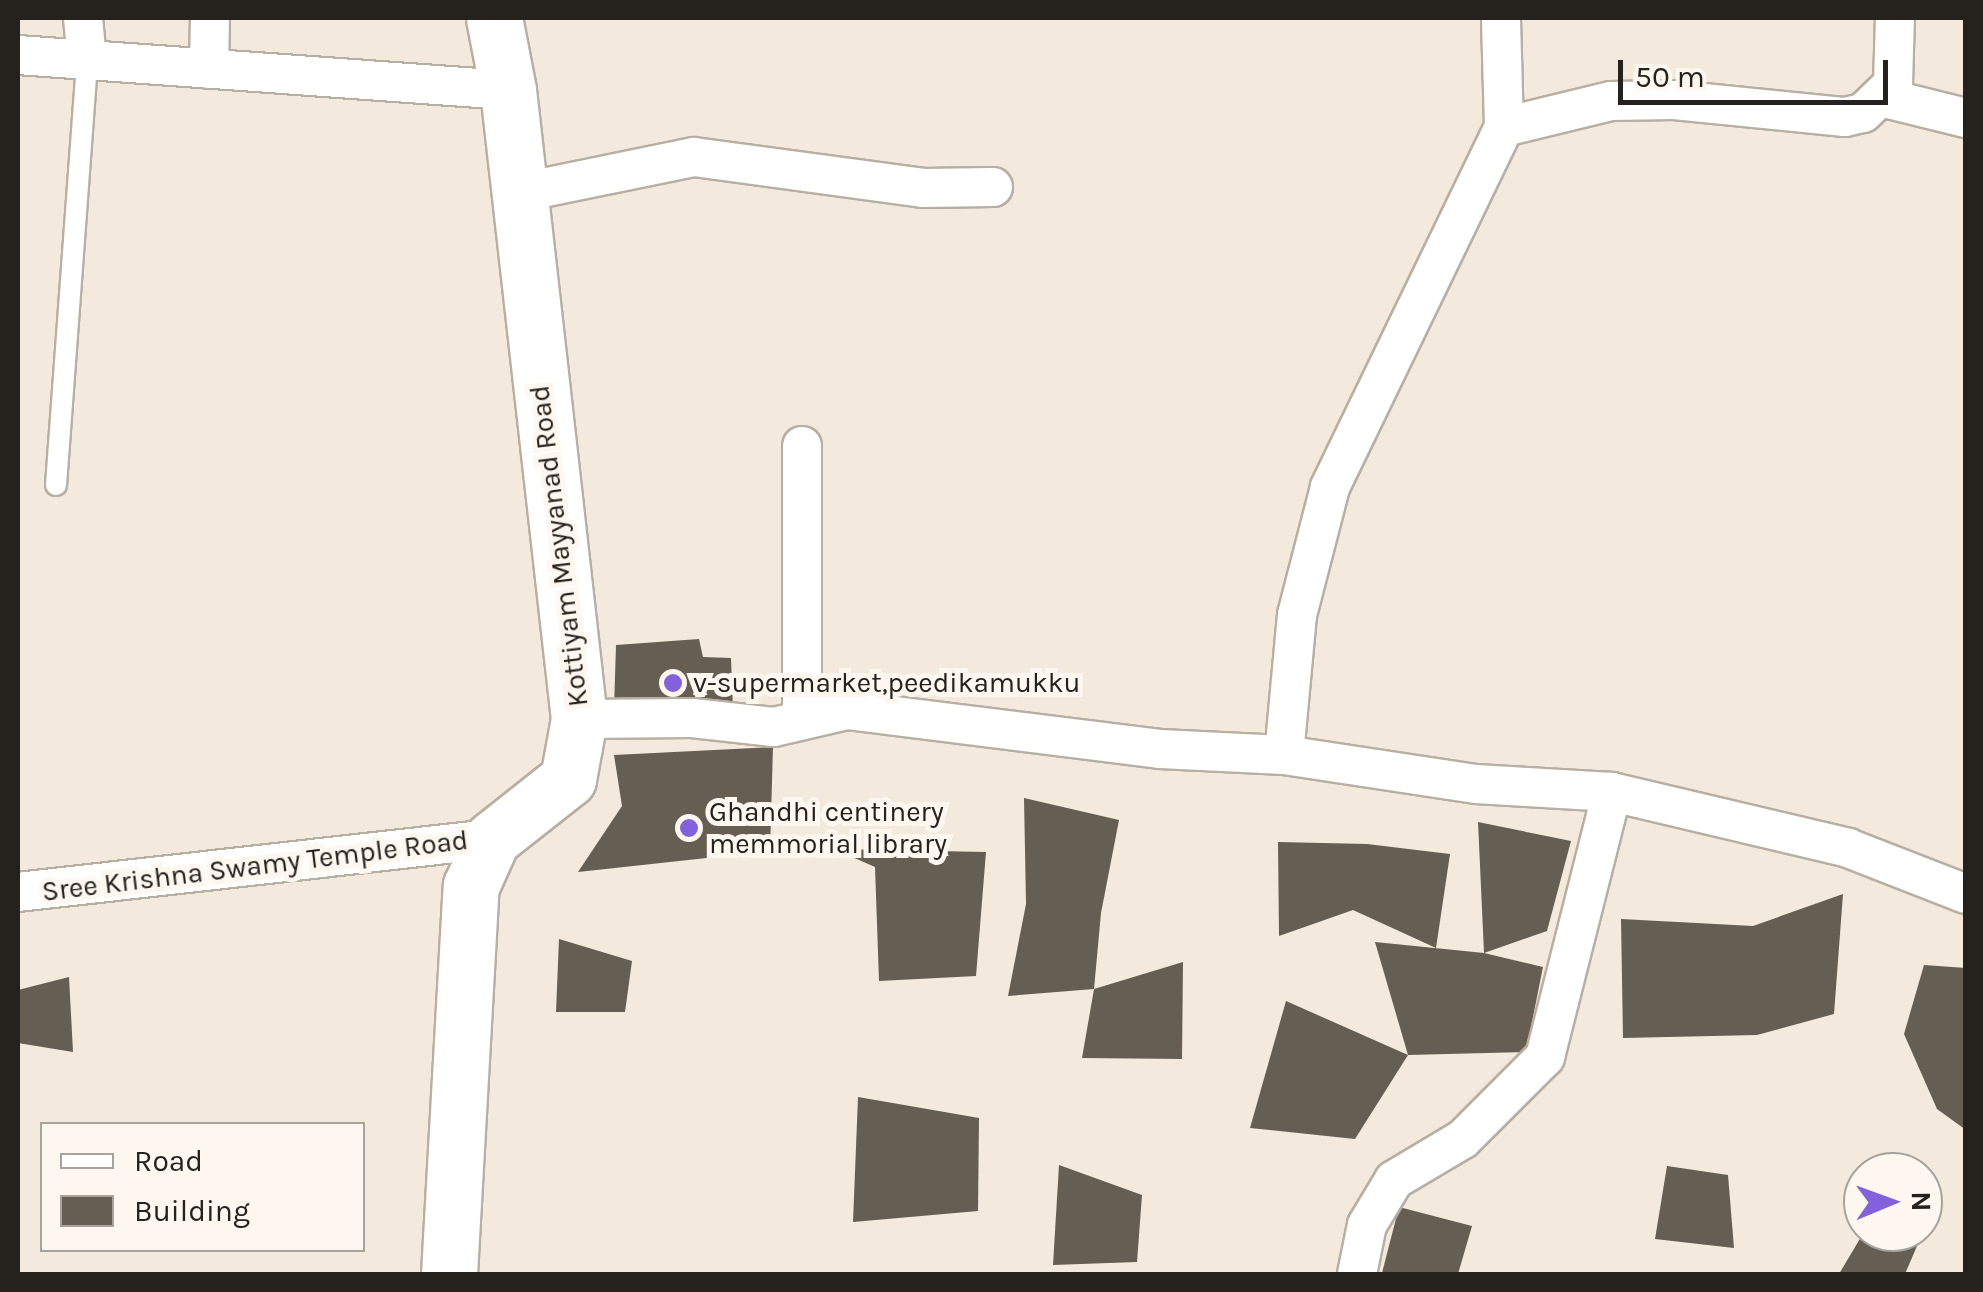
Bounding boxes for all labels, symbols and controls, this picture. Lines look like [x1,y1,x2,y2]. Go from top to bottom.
scale bar [1623,40,1893,102]
text: 50 m [1635,59,1705,95]
street label: Kottiyam Mayyanad Road [523,383,595,709]
place label: v-supermarket,peedikamukku [693,666,1081,700]
marker: v-supermarket,peedikamukku [662,672,684,694]
place label: Ghandhi centinery memmorial library [709,795,947,861]
marker: Ghandhi centinery memmorial library [678,817,700,839]
street label: Sree Krishna Swamy Temple Road [40,823,470,909]
legend [40,1122,365,1252]
text: Road [134,1143,203,1179]
north arrow [1843,1152,1943,1252]
text: N [1905,1191,1938,1212]
text: Building [134,1193,250,1229]

